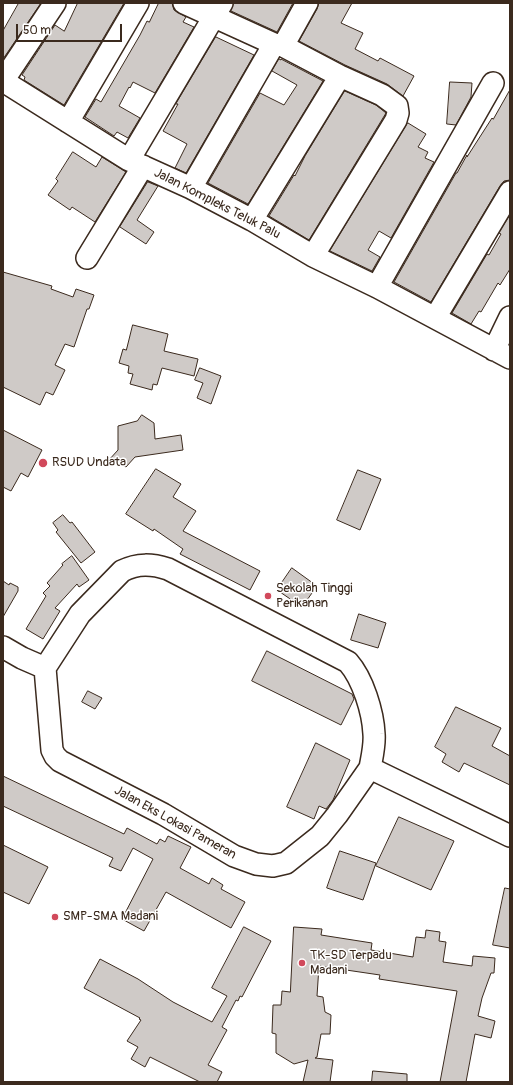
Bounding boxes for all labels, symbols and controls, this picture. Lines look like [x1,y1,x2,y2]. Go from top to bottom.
scale bar [18,16,124,42]
text: 50 m [23,23,51,38]
street label: Jalan Kompleks Teluk Palu [151,165,283,243]
place label: RSUD Undata [52,455,126,471]
marker: RSUD Undata [37,457,49,469]
place label: Sekolah Tinggi Perikanan [276,581,353,612]
marker: Sekolah Tinggi Perikanan [263,591,273,601]
street label: Jalan Eks Lokasi Pameran [111,783,239,863]
place label: SMP-SMA Madani [63,909,158,925]
marker: SMP-SMA Madani [50,912,60,922]
place label: TK-SD Terpadu Madani [310,948,392,979]
marker: TK-SD Terpadu Madani [297,958,307,968]

